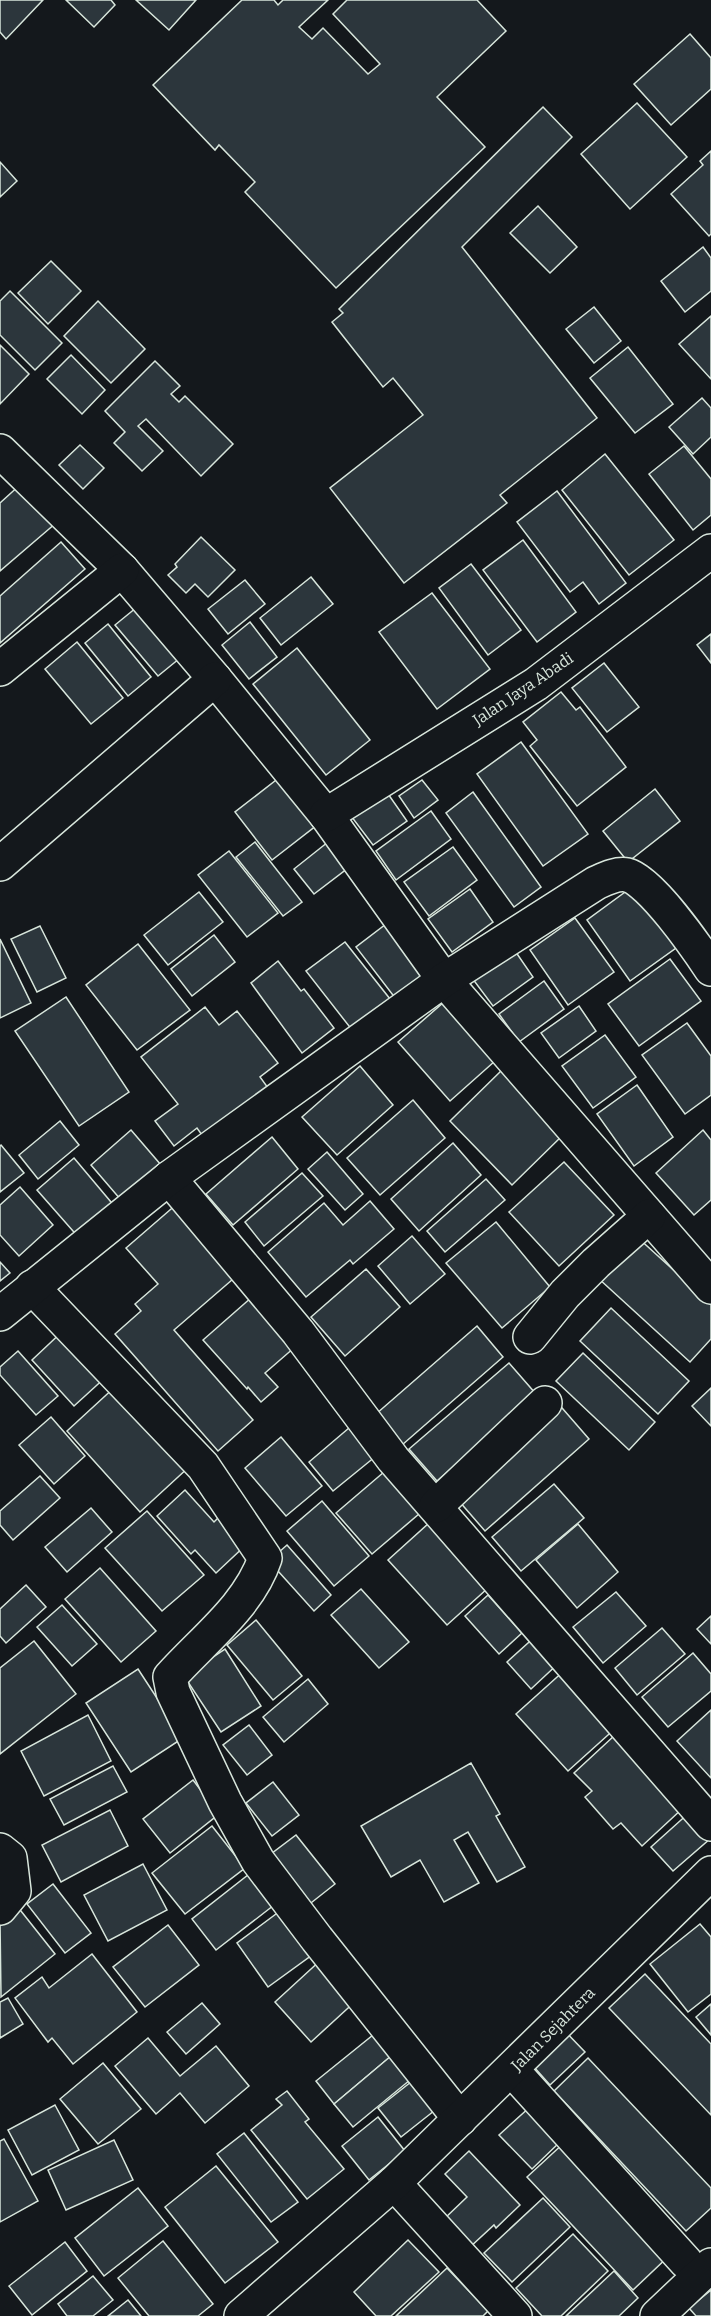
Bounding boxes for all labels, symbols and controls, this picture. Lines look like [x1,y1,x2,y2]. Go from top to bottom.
street label: Jalan Jaya Abadi [468,648,577,730]
street label: Jalan Sejahtera [506,1983,599,2076]

